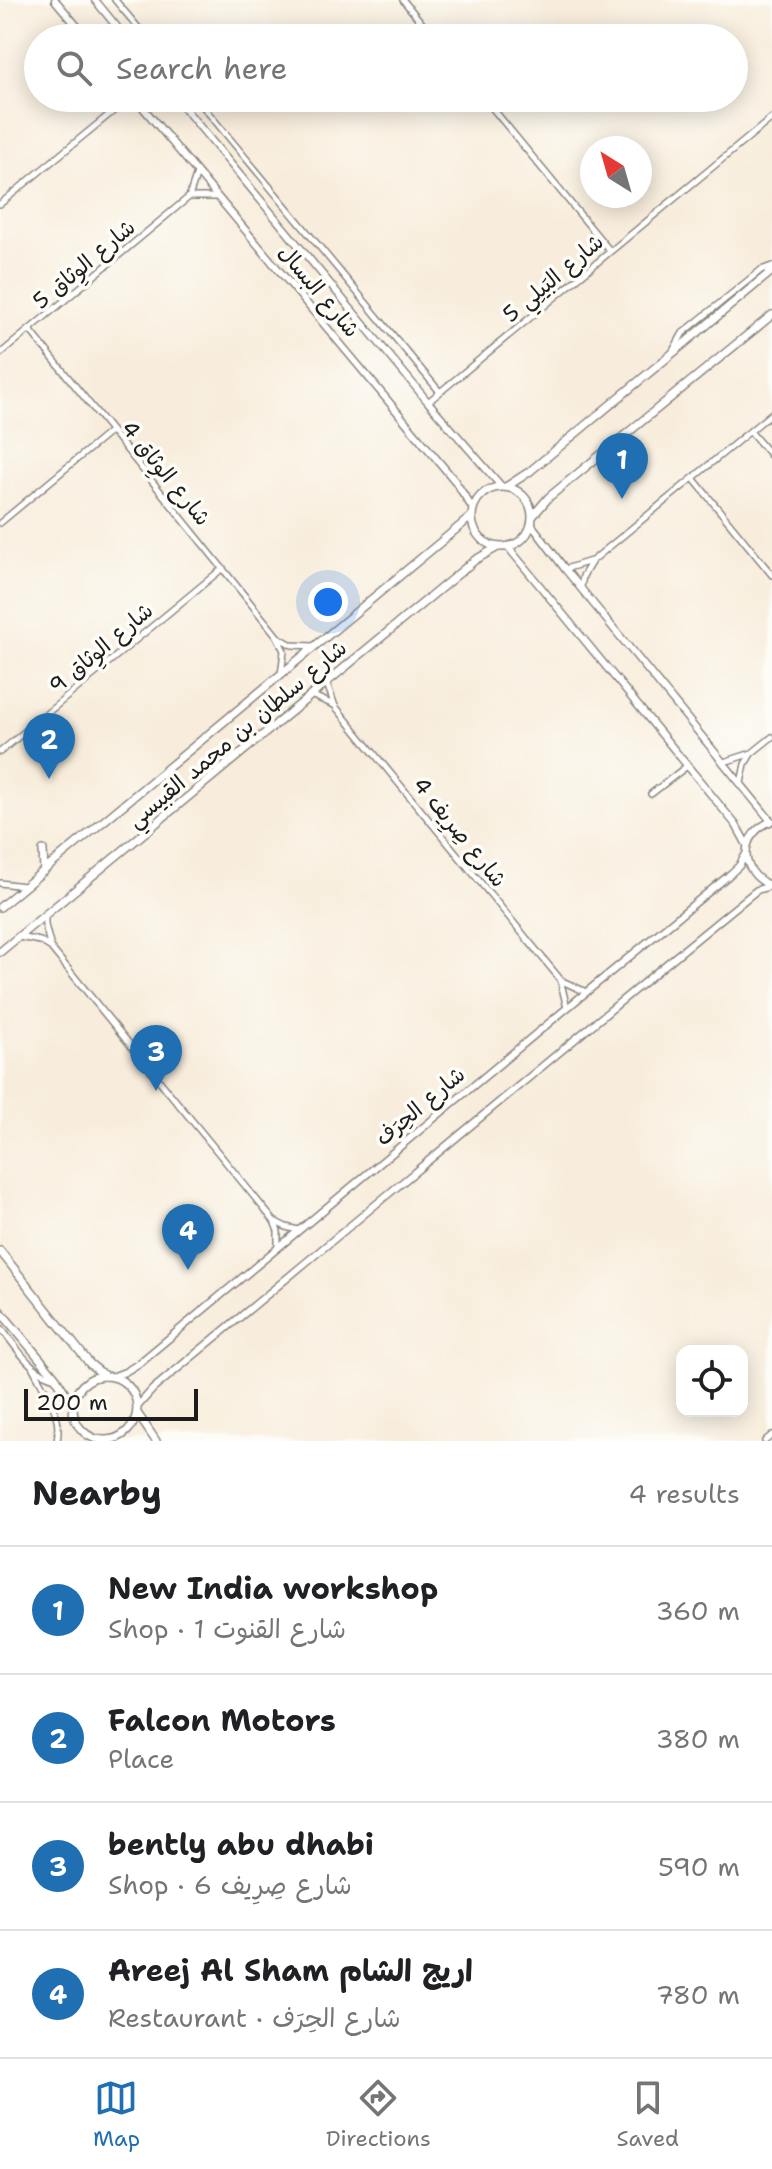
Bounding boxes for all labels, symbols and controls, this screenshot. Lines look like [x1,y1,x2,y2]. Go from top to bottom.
search box [24,24,748,112]
icon: search [52,46,96,90]
text: Search here [116,48,287,89]
north arrow [580,136,652,208]
street label: شارع الوِثاق 5 [27,213,144,319]
street label: شارع البَيلِي 5 [497,227,613,333]
street label: شارع البسال [271,239,366,344]
street label: شارع الوِثاق 4 [111,414,217,534]
pin: 1 [596,433,648,499]
your location [308,582,348,622]
street label: شارع الوِثاق 9 [43,596,162,703]
street label: شارع سلطان بن محمد القبيسي [121,634,356,838]
pin: 2 [23,713,75,779]
street label: شارع صِرِيف 4 [405,771,513,895]
pin: 3 [130,1025,182,1091]
street label: شارع الحِرَف [369,1060,472,1153]
pin: 4 [162,1204,214,1270]
map controls [676,1345,748,1417]
button: locate [676,1345,748,1417]
scale bar [24,1385,198,1421]
text: 200 m [36,1388,108,1417]
text: Nearby [32,1470,162,1516]
text: 4 results [628,1476,740,1511]
text: New India workshop [108,1568,438,1609]
text: 1 [52,1593,64,1628]
text: 360 m [655,1593,740,1628]
text: Shop · شارع القنوت 1 [108,1611,346,1646]
text: Falcon Motors [108,1700,336,1741]
text: 2 [49,1721,67,1756]
text: 380 m [655,1721,740,1756]
text: Place [108,1741,174,1776]
text: bently abu dhabi [108,1824,374,1865]
text: 3 [49,1849,67,1884]
text: 590 m [658,1849,740,1884]
text: Shop · شارع صِرِيف 6 [108,1867,352,1902]
text: Areej Al Sham اريج الشام [108,1950,473,1991]
text: 4 [49,1977,67,2012]
text: 780 m [656,1977,740,2012]
text: Restaurant · شارع الحِرَف [108,2000,401,2035]
tab: Map [93,2076,140,2153]
tab: Directions [326,2076,431,2153]
tab: Saved [617,2076,679,2153]

